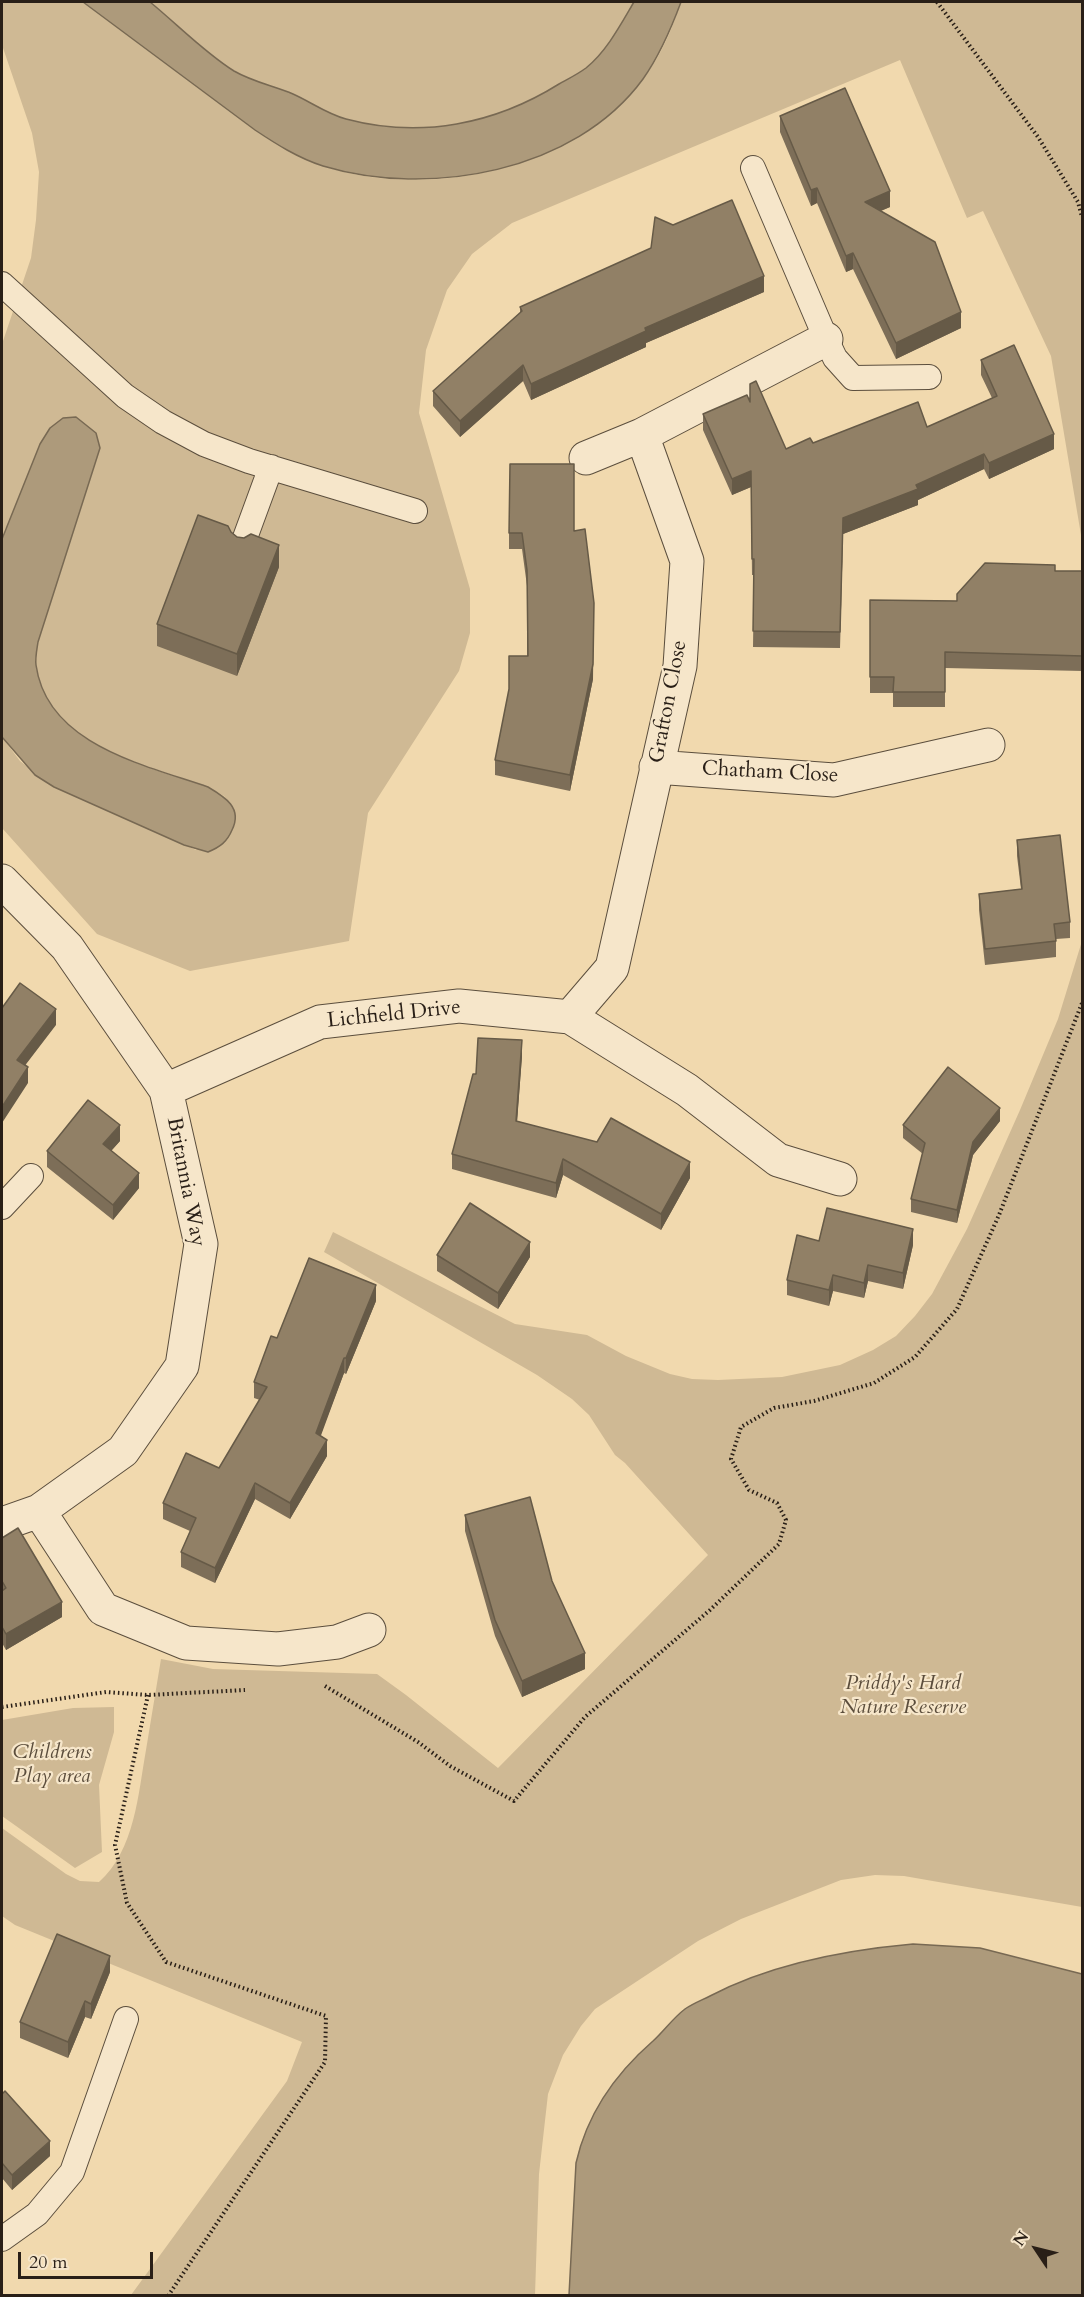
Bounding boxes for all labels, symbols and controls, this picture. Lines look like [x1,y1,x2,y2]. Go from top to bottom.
street label: Grafton Close [645,638,693,766]
street label: Chatham Close [701,757,839,789]
street label: Lichfield Drive [326,995,462,1035]
street label: Britannia Way [160,1115,210,1249]
park label: Priddy's Hard Nature Reserve [840,1671,966,1721]
park label: Childrens Play area [12,1740,92,1790]
north arrow [1006,2219,1066,2279]
text: N [1008,2227,1034,2251]
scale bar [21,2240,156,2278]
text: 20 m [29,2250,68,2275]

